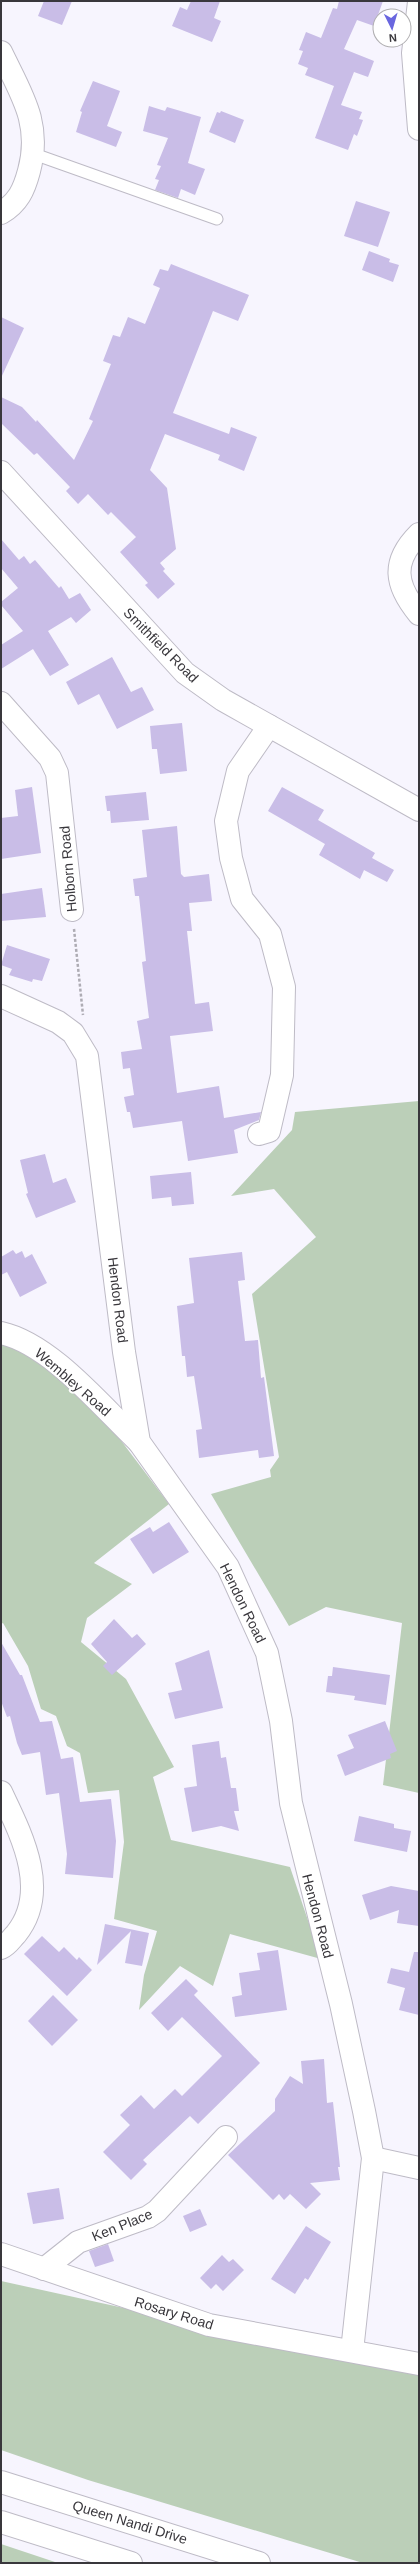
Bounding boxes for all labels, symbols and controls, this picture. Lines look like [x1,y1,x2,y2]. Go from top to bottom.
north arrow [372,8,412,48]
text: N [388,32,397,44]
street label: Smithfield Road [120,604,202,686]
street label: Holborn Road [56,825,80,913]
street label: Hendon Road [105,1256,131,1344]
street label: Wembley Road [32,1345,114,1419]
street label: Hendon Road [217,1561,269,1645]
street label: Hendon Road [299,1872,337,1960]
street label: Ken Place [89,2206,155,2244]
street label: Rosary Road [133,2293,215,2333]
street label: Queen Nandi Drive [71,2497,189,2547]

